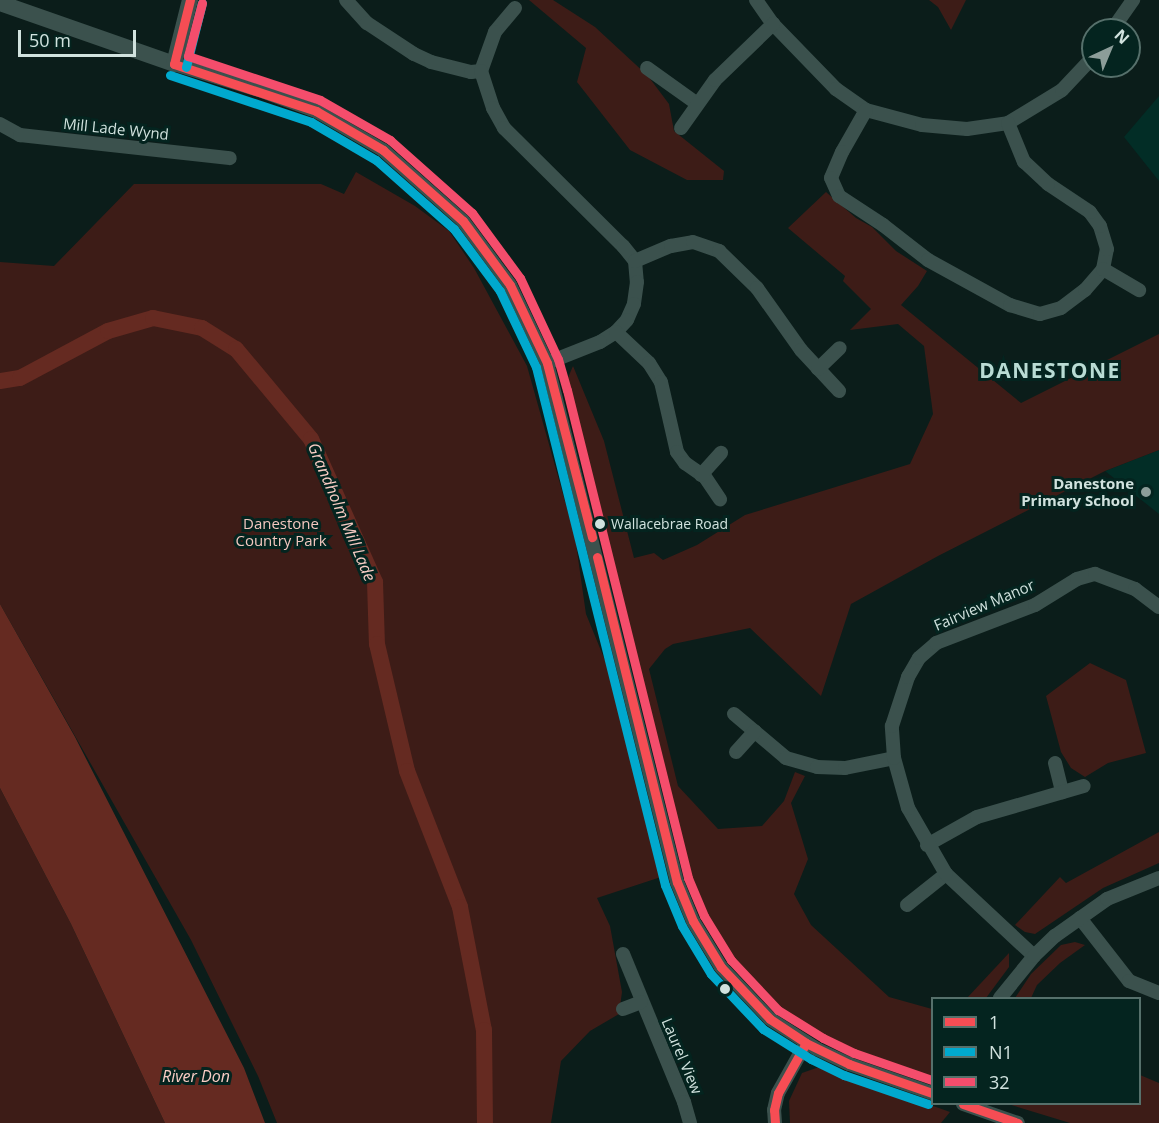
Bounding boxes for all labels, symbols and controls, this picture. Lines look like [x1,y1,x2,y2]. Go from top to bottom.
scale bar [21,18,140,56]
north arrow [1081,18,1141,78]
text: N [1110,24,1134,49]
text: 50 m [29,28,71,52]
street label: Mill Lade Wynd [62,115,170,143]
district label: DANESTONE [979,357,1121,383]
water label: Grandholm Mill Lade [304,440,380,584]
place label: Danestone Primary School [1021,474,1134,509]
marker: Danestone Primary School [1139,485,1153,499]
park label: Danestone Country Park [235,514,327,549]
place label: Wallacebrae Road [611,516,728,532]
marker: Wallacebrae Road [594,518,606,530]
street label: Fairview Manor [931,576,1037,634]
unlabelled marker [719,983,731,995]
legend [931,997,1141,1105]
text: 1 [989,1010,999,1034]
street label: Laurel View [658,1015,706,1097]
text: N1 [989,1040,1013,1064]
water label: River Don [162,1066,230,1086]
text: 32 [989,1070,1010,1094]

